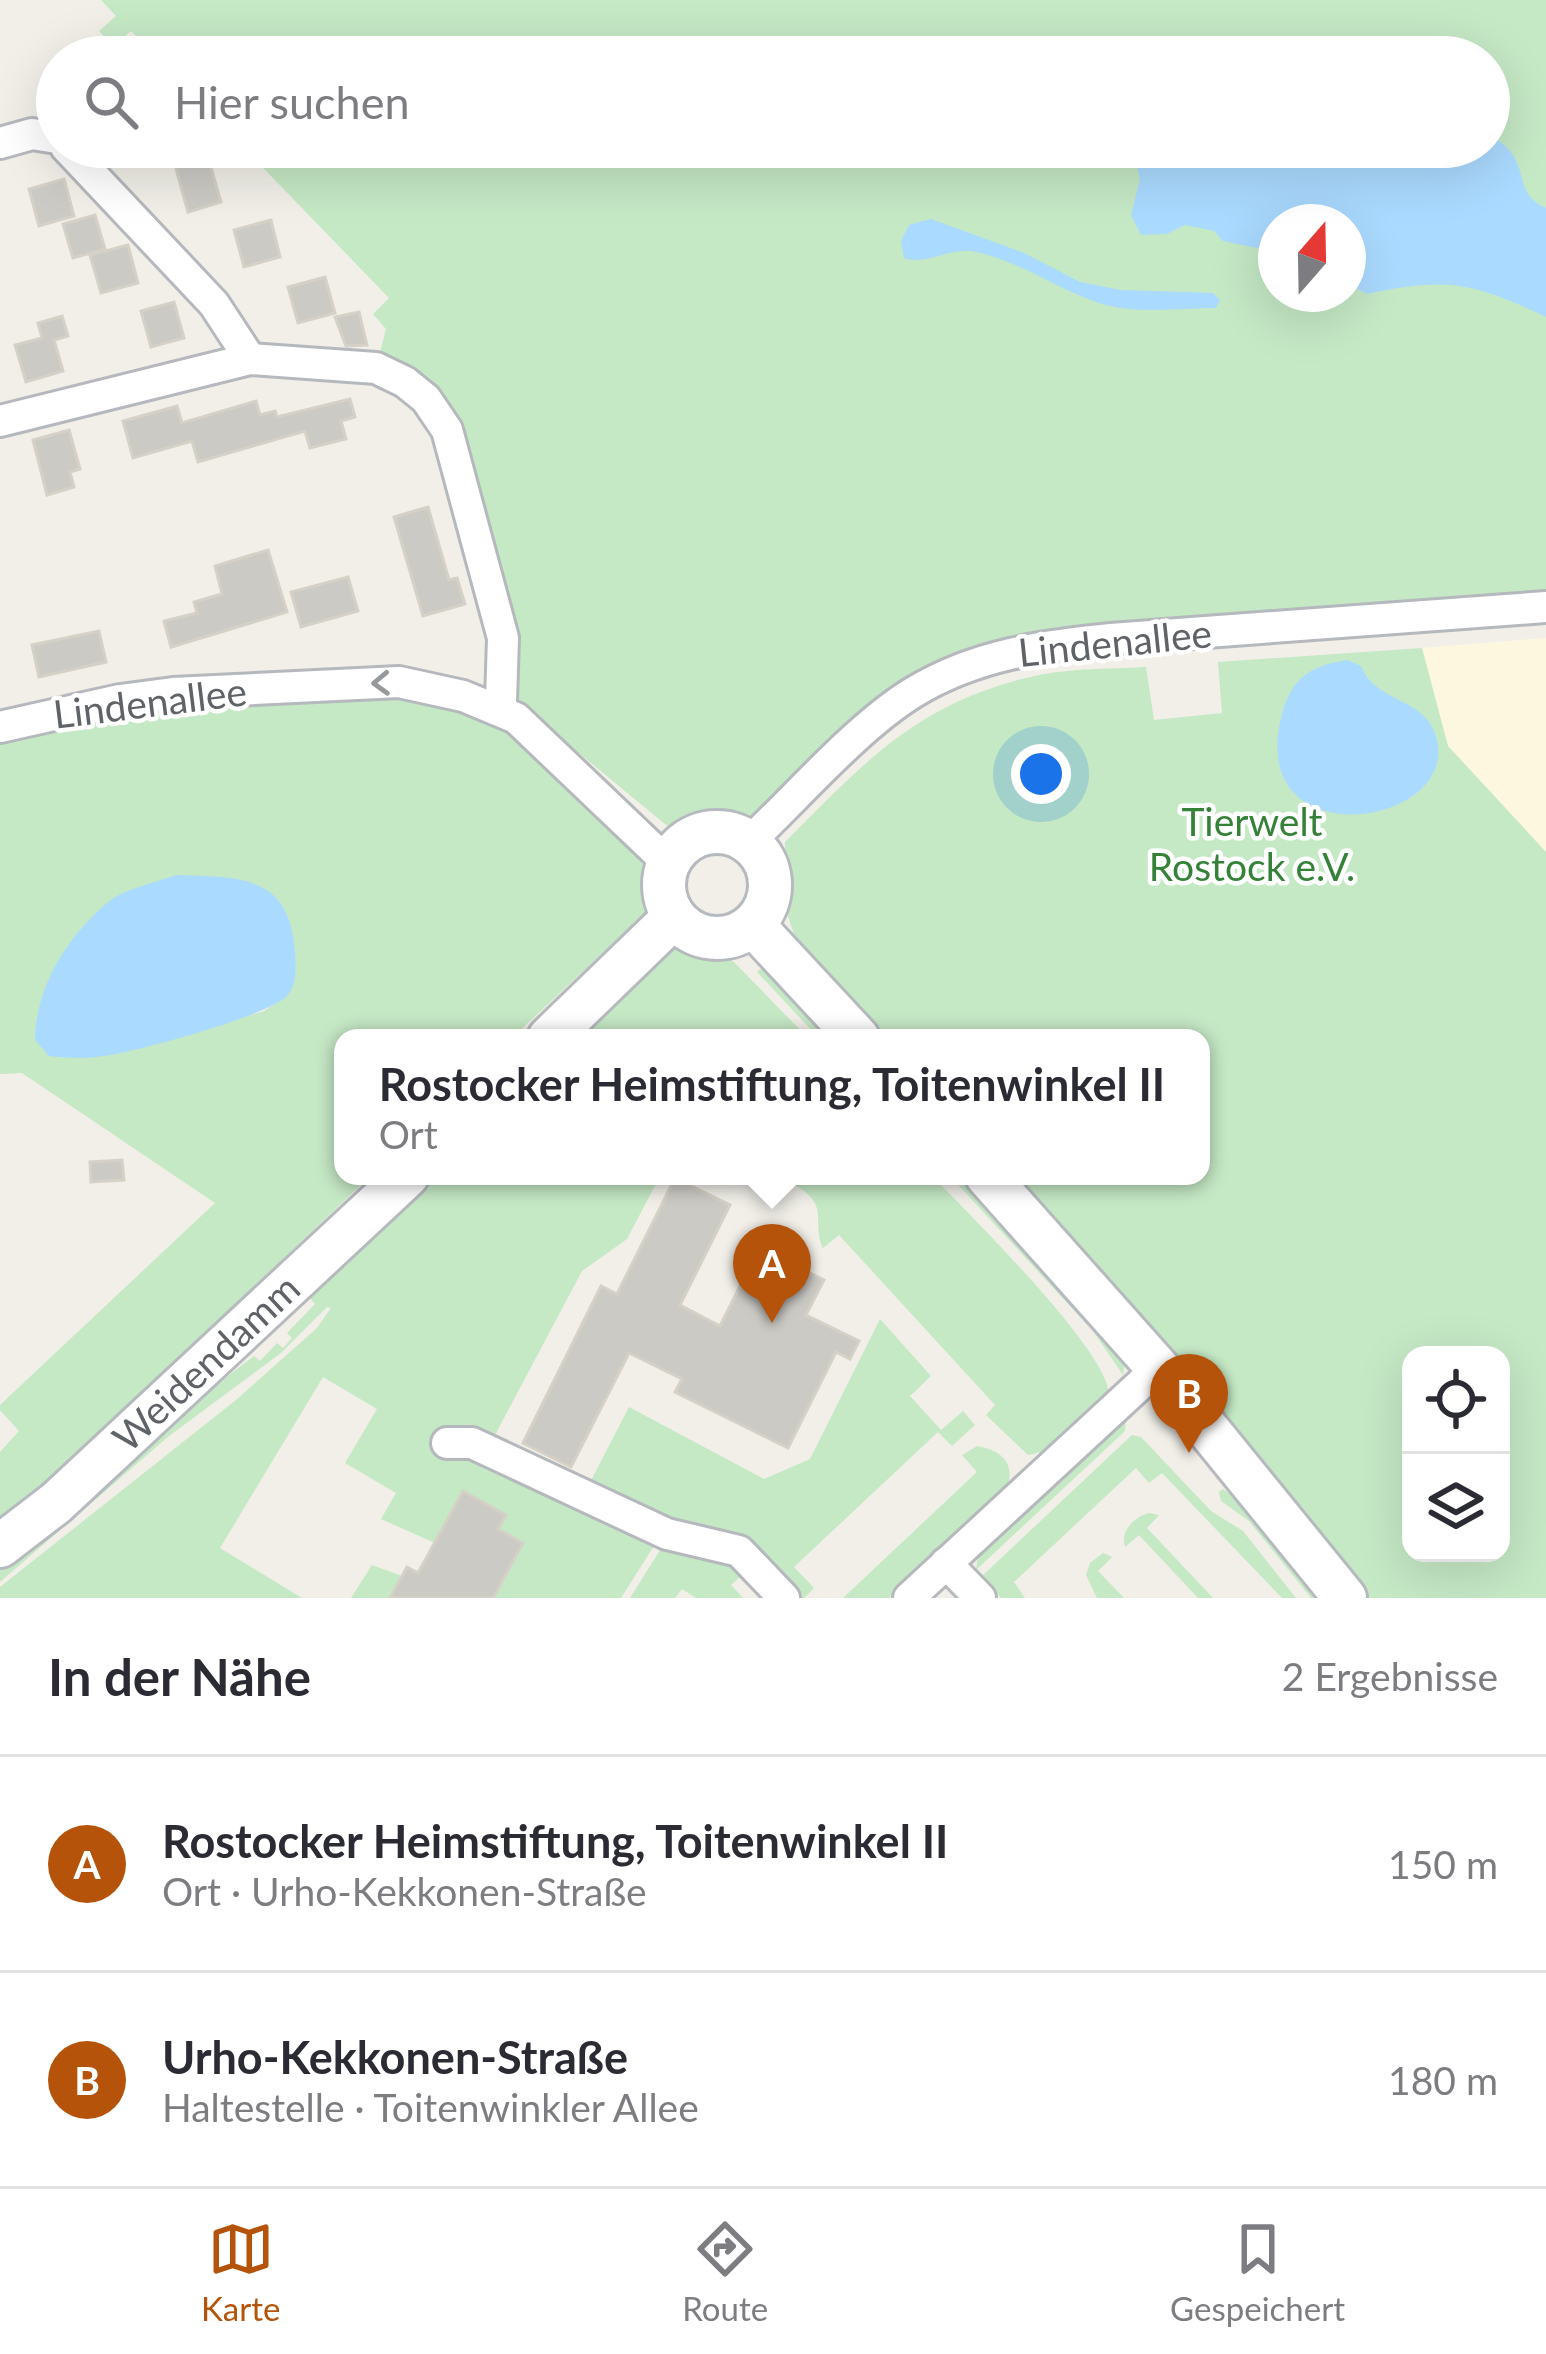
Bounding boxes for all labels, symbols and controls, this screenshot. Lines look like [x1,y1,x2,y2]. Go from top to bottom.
search box [36,36,1510,168]
icon: search [78,69,144,135]
text: Hier suchen [174,75,410,129]
north arrow [1258,204,1366,312]
street label: Lindenallee [1016,609,1214,675]
street label: Lindenallee [51,667,249,737]
one-way arrow [372,670,390,696]
your location [1011,744,1071,804]
park label: Tierwelt Rostock e.V. [1149,798,1355,889]
popup [334,1029,1210,1185]
text: Rostocker Heimstiftung, Toitenwinkel II [379,1057,1165,1111]
text: Ort [379,1111,438,1157]
pin: A [733,1224,811,1323]
street label: Weidendamm [103,1264,308,1460]
map controls [1402,1346,1510,1562]
button: locate [1402,1346,1510,1454]
pin: B [1150,1354,1228,1453]
button: layers [1402,1454,1510,1562]
text: In der Nähe [48,1646,311,1707]
text: 2 Ergebnisse [1282,1653,1498,1699]
text: Rostocker Heimstiftung, Toitenwinkel II [162,1814,948,1868]
text: A [73,1841,101,1887]
text: 150 m [1388,1841,1498,1887]
text: Ort · Urho-Kekkonen-Straße [162,1868,647,1914]
text: Urho-Kekkonen-Straße [162,2030,628,2084]
text: B [74,2057,100,2103]
text: 180 m [1388,2057,1498,2103]
text: Haltestelle · Toitenwinkler Allee [162,2084,699,2130]
tab: Karte [201,2216,280,2328]
tab: Route [682,2216,768,2328]
tab: Gespeichert [1170,2216,1345,2328]

